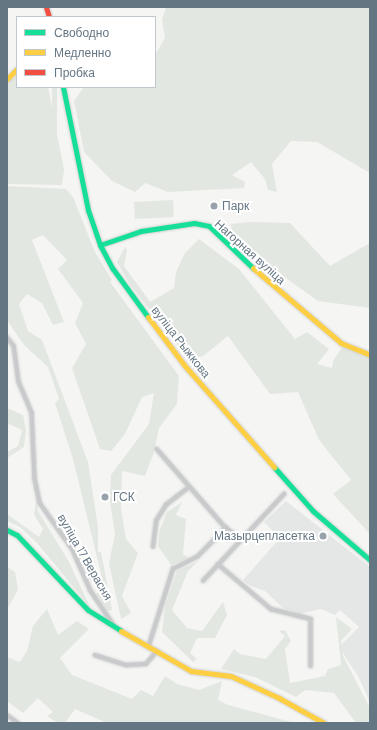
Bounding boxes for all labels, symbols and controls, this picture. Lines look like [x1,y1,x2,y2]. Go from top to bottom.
legend [16,16,156,88]
text: Свободно [54,25,109,39]
text: Медленно [54,45,111,59]
text: Пробка [54,65,95,79]
place label: Парк [222,199,249,213]
marker: Парк [209,201,219,211]
street label: Нагорная вуліца [212,217,288,287]
street label: вуліца Рыжкова [149,303,213,381]
place label: ГСК [113,490,135,504]
marker: ГСК [100,492,110,502]
street label: вуліца 17 Верасня [55,511,115,603]
place label: Мазырцепласетка [214,529,315,543]
marker: Мазырцепласетка [318,531,328,541]

